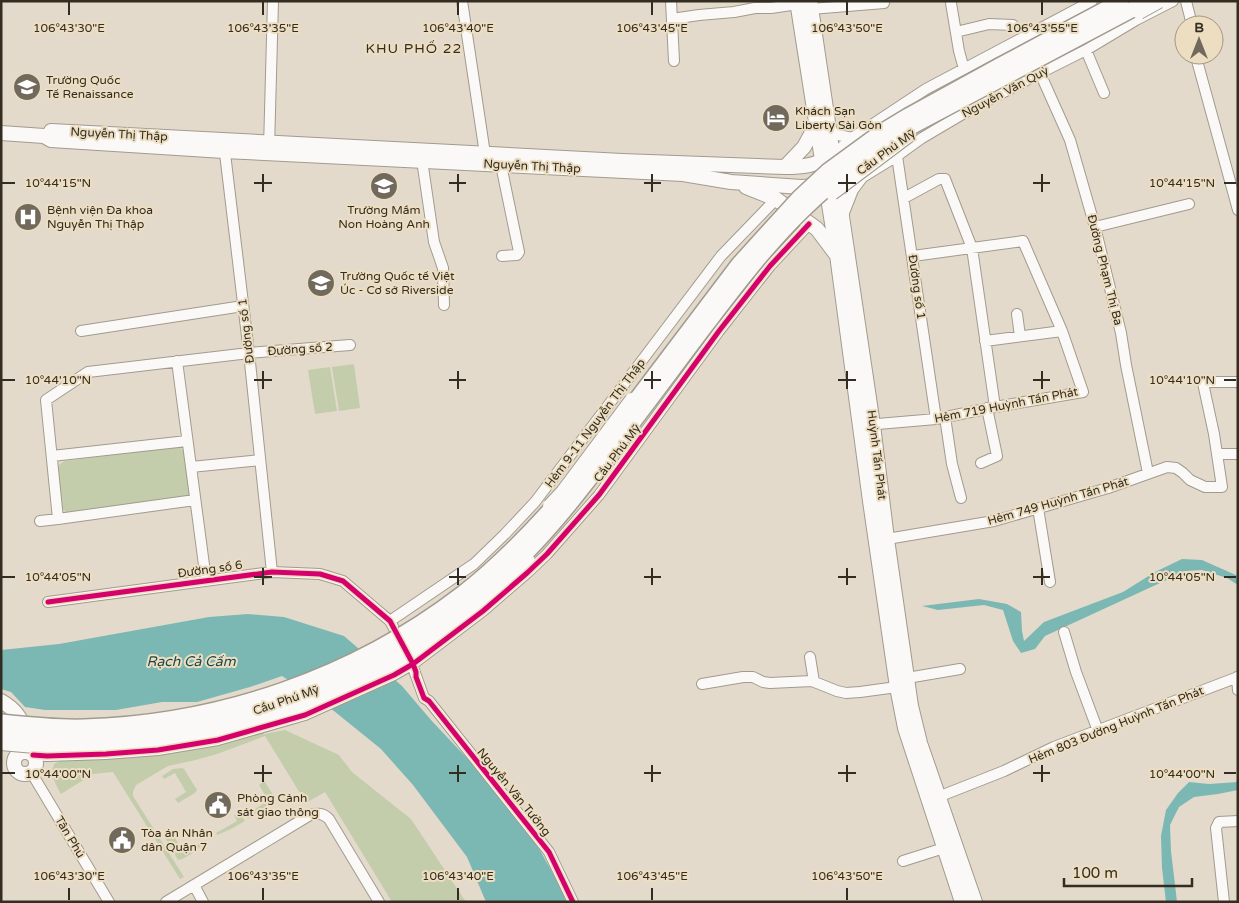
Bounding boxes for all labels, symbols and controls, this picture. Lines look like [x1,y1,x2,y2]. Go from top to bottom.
north arrow [1174,15,1224,65]
text: B [1194,19,1204,36]
text: 106°43'30"E [33,21,105,35]
text: 106°43'35"E [227,21,299,35]
text: 106°43'40"E [422,21,494,35]
text: 106°43'45"E [616,21,688,35]
text: 106°43'50"E [811,21,883,35]
text: 106°43'55"E [1006,21,1078,35]
district label: KHU PHỐ 22 [366,40,462,57]
street label: Nguyễn Văn Quỳ [959,63,1051,121]
school or university icon: Trường Quốc Tế Renaissance [12,72,42,102]
place label: Trường Quốc Tế Renaissance [46,73,134,101]
hotel icon: Khách Sạn Liberty Sài Gòn [761,103,791,133]
place label: Khách Sạn Liberty Sài Gòn [795,104,882,132]
street label: Nguyễn Thị Thập [70,124,168,144]
street label: Cầu Phú Mỹ [854,126,919,178]
street label: Nguyễn Thị Thập [483,156,581,176]
school or university icon: Trường Mầm Non Hoàng Anh [369,171,399,201]
text: 10°44'15"N [25,176,91,190]
text: 10°44'15"N [1149,176,1215,190]
hospital icon: Bệnh viện Đa khoa Nguyễn Thị Thập [13,202,43,232]
place label: Bệnh viện Đa khoa Nguyễn Thị Thập [47,203,153,231]
place label: Trường Mầm Non Hoàng Anh [338,203,430,231]
street label: Đường Phạm Thị Ba [1084,213,1126,327]
street label: Đường số 1 [906,254,928,320]
school or university icon: Trường Quốc tế Việt Úc - Cơ sở Riverside [306,268,336,298]
place label: Trường Quốc tế Việt Úc - Cơ sở Riverside [340,269,455,297]
street label: Đường số 1 [235,298,257,364]
street label: Đường số 2 [267,340,333,358]
street label: Hẻm 9-11 Nguyễn Thị Thập [542,356,648,490]
text: 10°44'10"N [25,373,91,387]
text: 10°44'10"N [1149,373,1215,387]
street label: Hẻm 719 Huỳnh Tấn Phát [933,384,1079,426]
street label: Huỳnh Tấn Phát [865,409,890,501]
street label: Cầu Phú Mỹ [591,421,644,485]
street label: Hẻm 749 Huỳnh Tấn Phát [986,474,1130,528]
street label: Đường số 6 [177,558,243,580]
text: 10°44'05"N [25,570,91,584]
text: 10°44'05"N [1149,570,1215,584]
water label: Rạch Cả Cấm [146,653,237,670]
street label: Cầu Phú Mỹ [251,682,321,718]
street label: Hẻm 803 Đường Huỳnh Tấn Phát [1026,683,1206,767]
street label: Nguyễn Văn Tưởng [474,745,554,839]
text: 10°44'00"N [25,767,91,781]
text: 10°44'00"N [1149,767,1215,781]
public building icon: Phòng Cảnh sát giao thông [203,790,233,820]
place label: Phòng Cảnh sát giao thông [237,791,319,819]
street label: Tân Phú [52,814,88,860]
public building icon: Tòa án Nhân dân Quận 7 [107,825,137,855]
place label: Tòa án Nhân dân Quận 7 [141,826,213,854]
scale bar [1064,856,1192,888]
text: 100 m [1072,864,1118,882]
text: 106°43'30"E [33,869,105,883]
text: 106°43'35"E [227,869,299,883]
text: 106°43'40"E [422,869,494,883]
text: 106°43'45"E [616,869,688,883]
text: 106°43'50"E [811,869,883,883]

